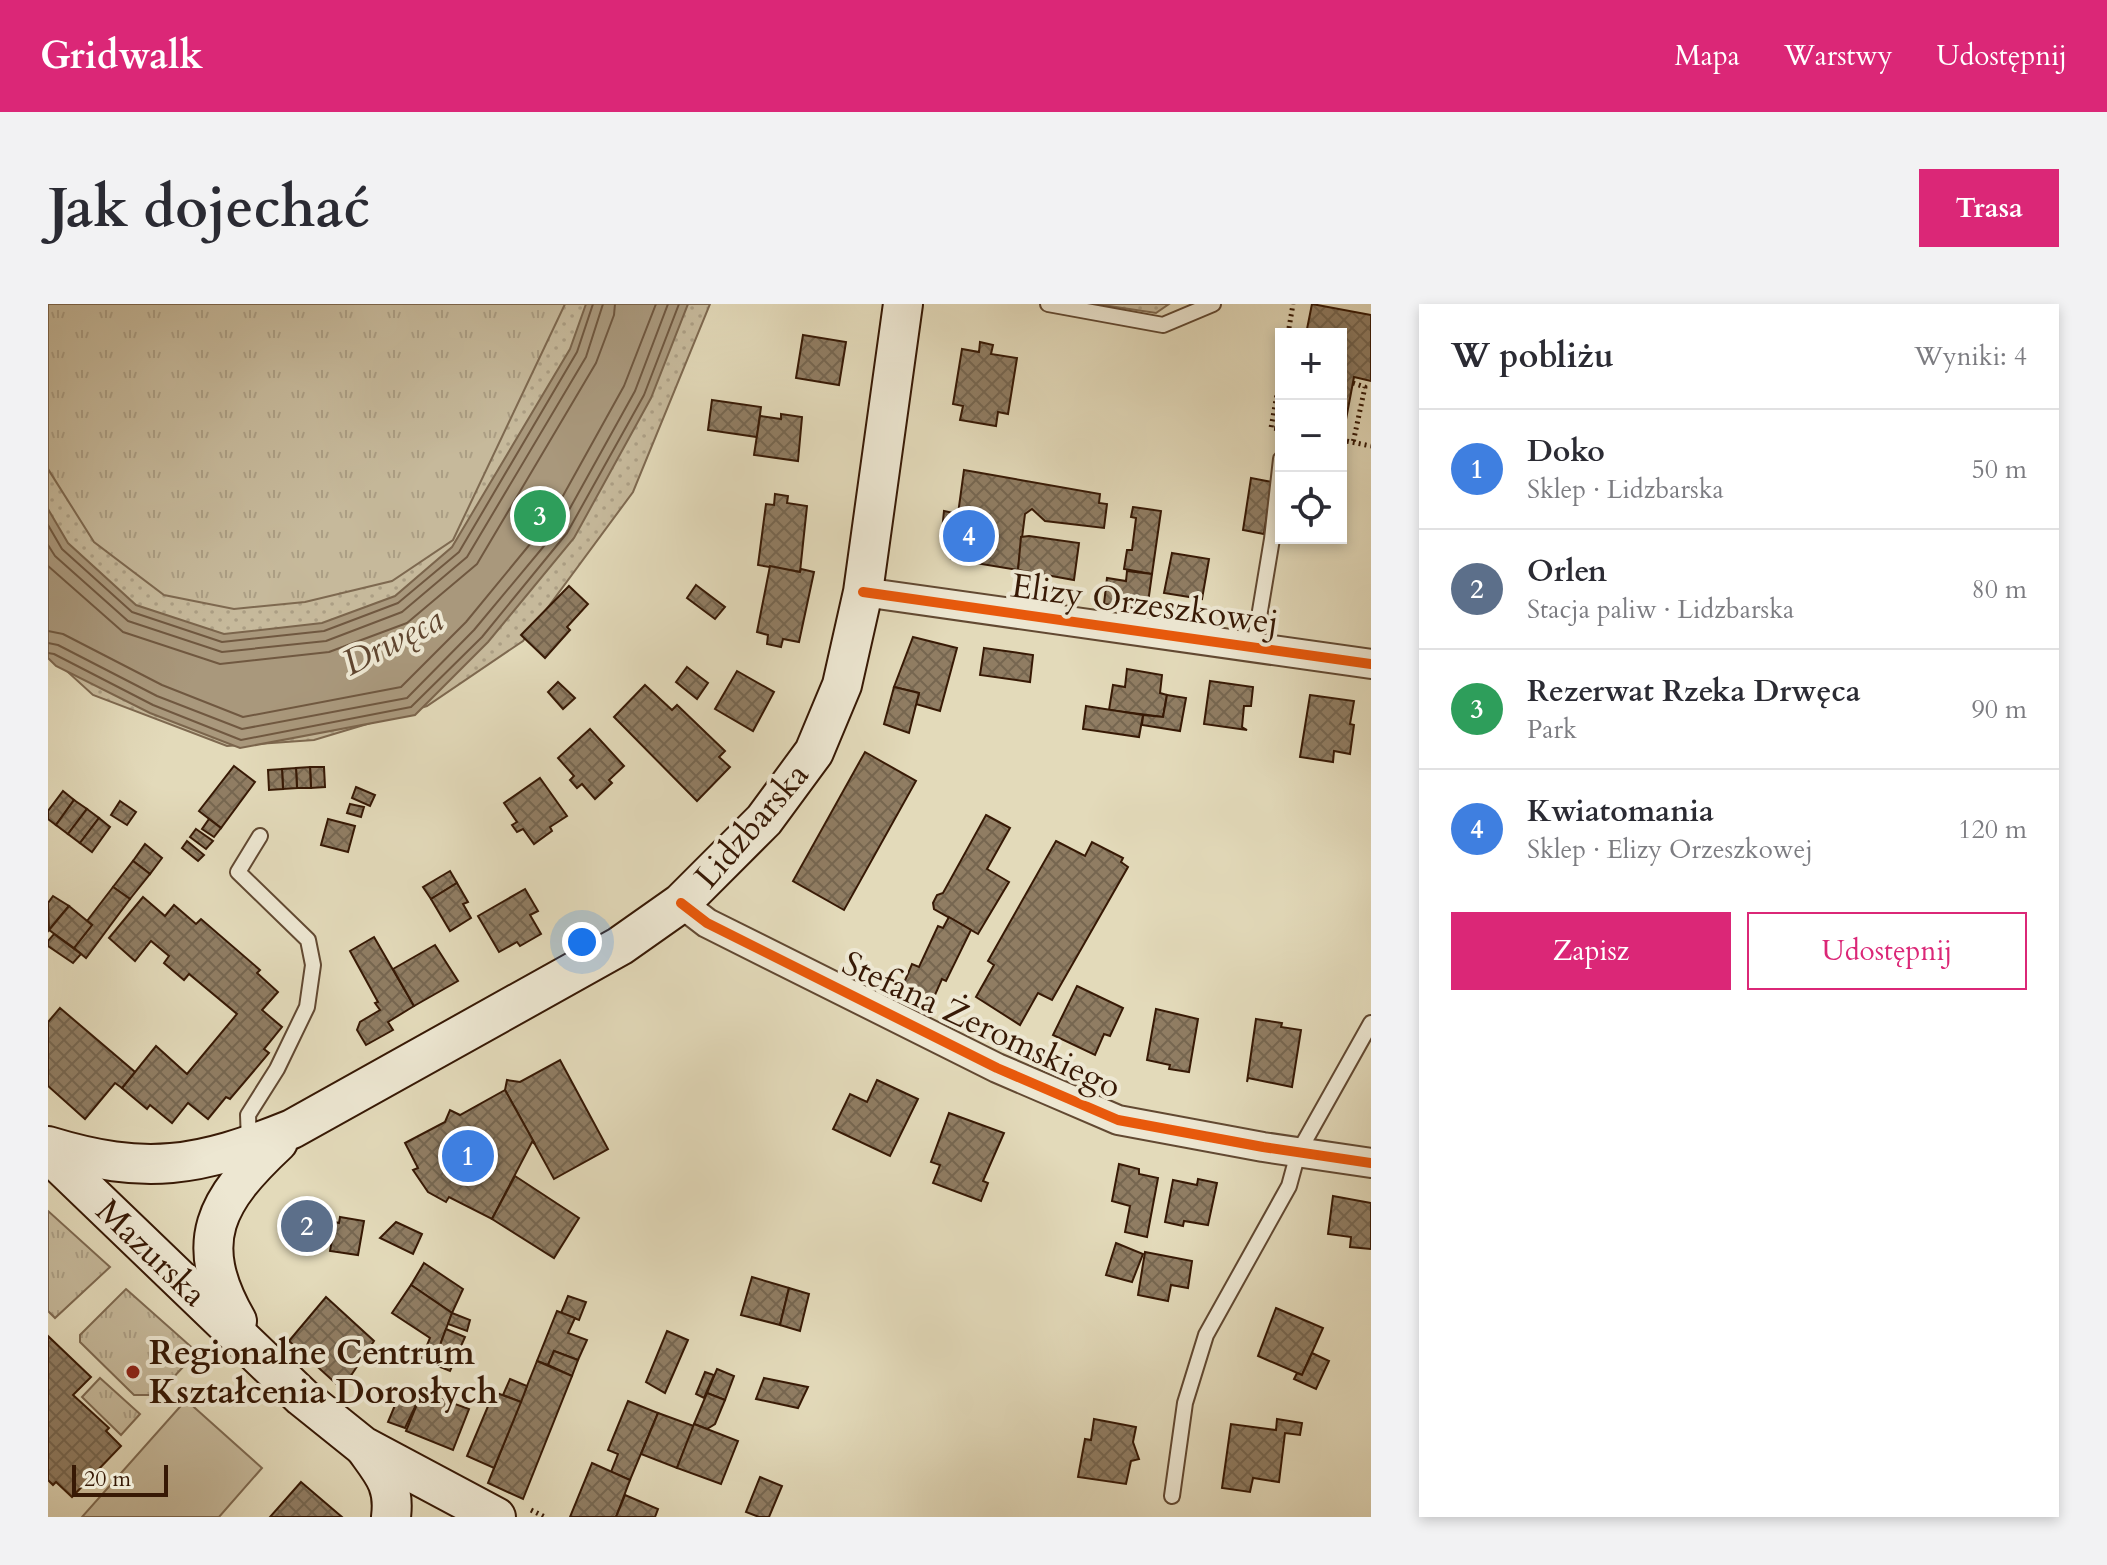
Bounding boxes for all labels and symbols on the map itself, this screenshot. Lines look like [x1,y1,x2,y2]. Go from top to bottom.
pin: 3 [514,486,566,546]
pin: 4 [943,506,995,566]
street label: Elizy Orzeszkowej [1008,562,1281,646]
water label: Drwęca [334,595,452,687]
street label: Lidzbarska [684,753,820,898]
your location [562,922,602,962]
street label: Stefana Żeromskiego [835,940,1128,1110]
pin: 1 [442,1126,494,1186]
street label: Mazurska [86,1189,217,1317]
pin: 2 [281,1196,333,1256]
place label: Regionalne Centrum Kształcenia Dorosłych [149,1330,498,1415]
marker: Regionalne Centrum Kształcenia Dorosłych [124,1363,142,1381]
scale bar [72,1461,168,1497]

